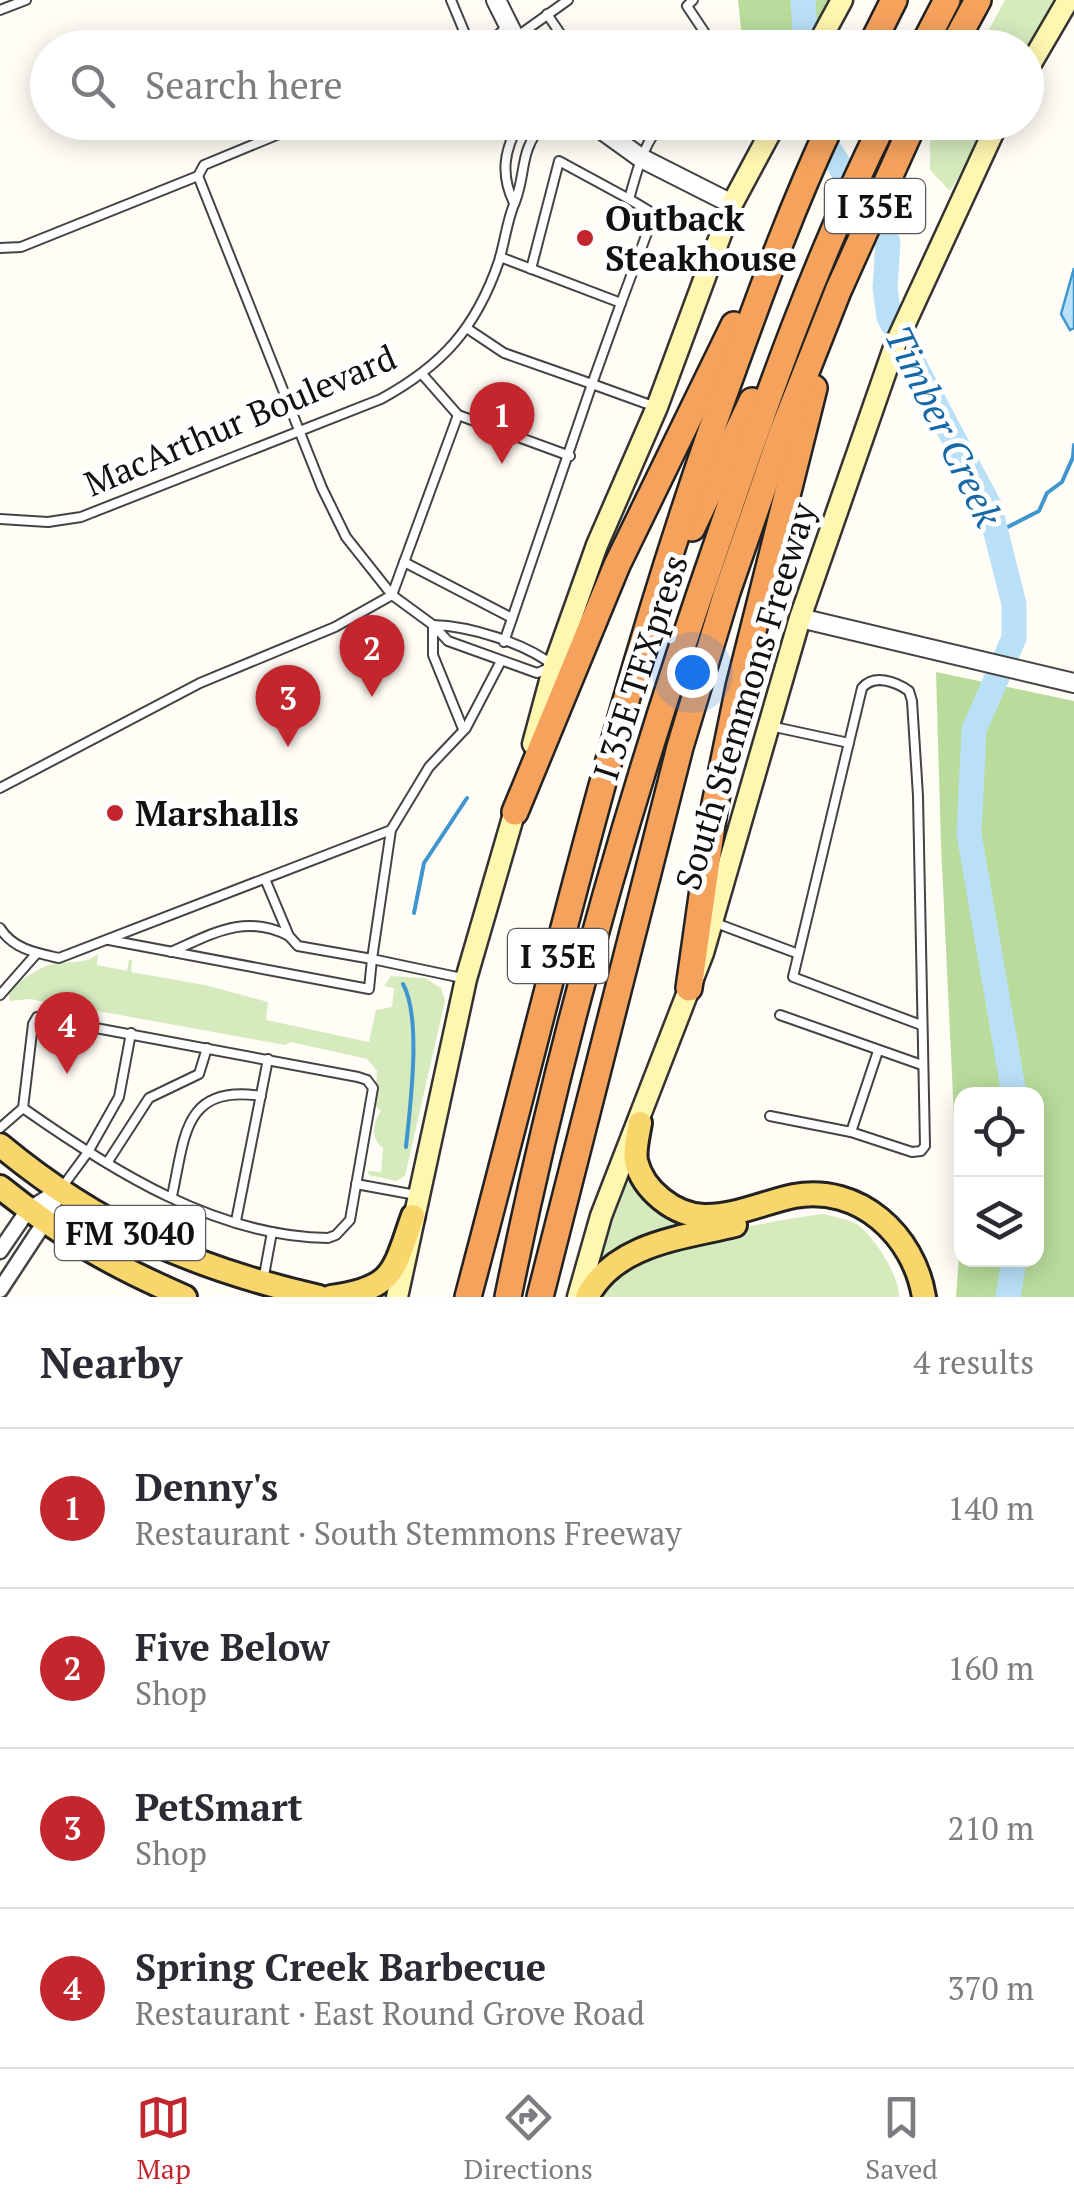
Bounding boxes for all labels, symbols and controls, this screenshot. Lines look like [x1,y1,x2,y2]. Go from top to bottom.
search box [30,30,1044,140]
icon: search [65,58,120,113]
text: Search here [145,60,343,110]
road number: I 35E [825,179,925,233]
place label: Outback Steakhouse [605,195,797,281]
marker: Outback Steakhouse [574,227,596,249]
water label: Timber Creek [874,317,1014,535]
street label: MacArthur Boulevard [77,334,403,506]
pin: 1 [470,382,534,464]
street label: South Stemmons Freeway [664,496,826,895]
street label: I 35E TEXpress [582,549,698,785]
pin: 2 [340,614,404,697]
your location [667,647,718,698]
pin: 3 [256,664,320,747]
place label: Marshalls [135,790,299,836]
marker: Marshalls [104,802,126,824]
road number: I 35E [508,929,608,983]
pin: 4 [34,992,100,1074]
map controls [954,1087,1044,1267]
button: locate [954,1087,1044,1177]
button: layers [954,1177,1044,1267]
road number: FM 3040 [55,1206,205,1260]
text: Nearby [40,1334,182,1390]
text: 4 results [913,1341,1034,1383]
text: Denny's [135,1462,278,1512]
text: 1 [63,1487,82,1529]
text: 140 m [947,1487,1034,1529]
text: Restaurant · South Stemmons Freeway [135,1512,682,1554]
text: Five Below [135,1622,330,1672]
text: 2 [63,1647,82,1689]
text: 160 m [947,1647,1034,1689]
text: Shop [135,1672,207,1714]
text: PetSmart [135,1782,303,1832]
text: 3 [63,1807,82,1849]
text: 210 m [947,1807,1034,1849]
text: Shop [135,1832,207,1874]
text: Spring Creek Barbecue [135,1942,546,1992]
text: 4 [63,1967,82,2009]
text: 370 m [947,1967,1034,2009]
text: Restaurant · East Round Grove Road [135,1992,645,2034]
tab: Map [136,2090,191,2187]
tab: Directions [464,2090,593,2187]
tab: Saved [865,2090,938,2187]

